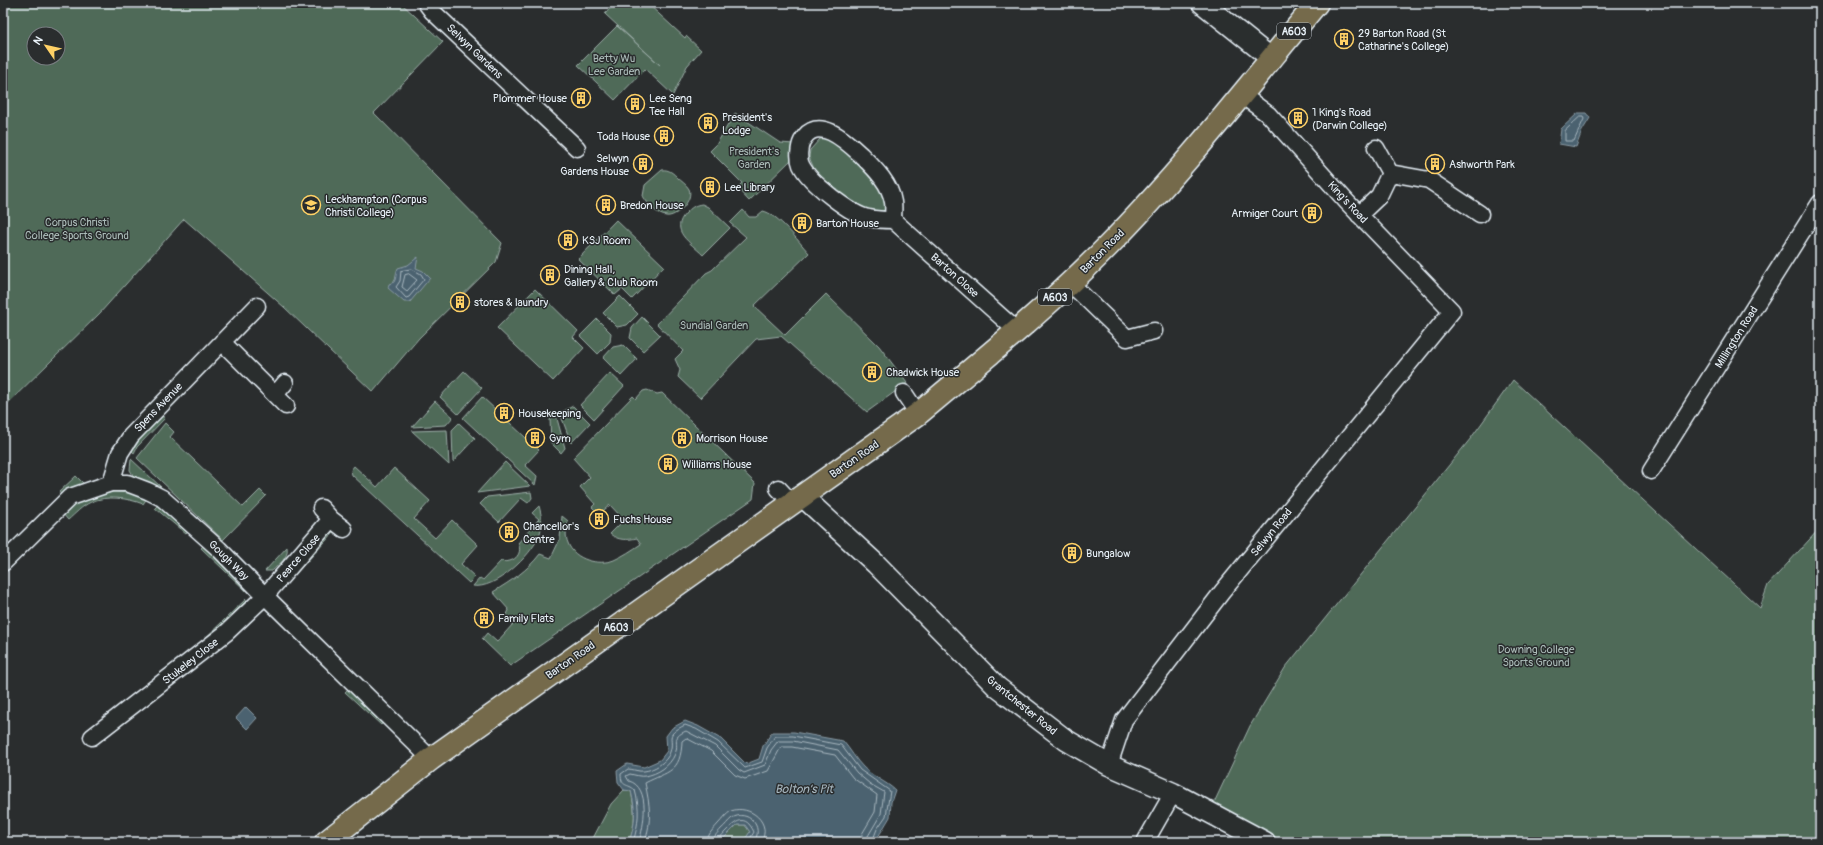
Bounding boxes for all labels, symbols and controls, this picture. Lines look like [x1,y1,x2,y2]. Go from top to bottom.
street label: Selwyn Gardens [444,21,505,81]
road number: A603 [1277,23,1311,39]
north arrow [26,26,66,66]
place label: 29 Barton Road (St Catharine's College) [1358,27,1449,53]
building icon: 29 Barton Road (St Catharine's College) [1333,28,1355,50]
text: N [31,34,46,47]
park label: Betty Wu Lee Garden [588,52,640,78]
building icon: Plommer House [570,87,592,109]
place label: Plommer House [493,92,568,105]
place label: Lee Seng Tee Hall [649,92,692,118]
building icon: Lee Seng Tee Hall [624,93,646,115]
place label: 1 King's Road (Darwin College) [1312,106,1388,132]
building icon: 1 King's Road (Darwin College) [1287,107,1309,129]
place label: President's Lodge [722,111,772,137]
building icon: President's Lodge [697,112,719,134]
building icon: Toda House [653,125,675,147]
place label: Toda House [597,130,651,143]
park label: President's Garden [729,145,779,171]
place label: Selwyn Gardens House [560,152,630,178]
building icon: Selwyn Gardens House [632,153,654,175]
building icon: Ashworth Park [1424,153,1446,175]
place label: Ashworth Park [1449,158,1515,171]
building icon: Lee Library [699,176,721,198]
street label: King's Road [1325,179,1370,226]
place label: Lee Library [724,181,775,194]
place label: Leckhampton (Corpus Christi College) [325,193,427,219]
school or university icon: Leckhampton (Corpus Christi College) [300,194,322,216]
building icon: Bredon House [595,194,617,216]
place label: Bredon House [620,199,684,212]
building icon: Armiger Court [1301,202,1323,224]
place label: Armiger Court [1231,207,1299,220]
building icon: Barton House [791,212,813,234]
park label: Corpus Christi College Sports Ground [25,216,129,242]
place label: Barton House [816,217,879,230]
street label: Barton Road [1078,227,1127,276]
building icon: KSJ Room [557,229,579,251]
place label: KSJ Room [582,234,631,247]
street label: Barton Close [928,251,982,301]
place label: Dining Hall, Gallery & Club Room [564,263,658,289]
building icon: Dining Hall, Gallery & Club Room [539,264,561,286]
road number: A603 [1038,289,1072,305]
building icon: stores & laundry [449,291,471,313]
place label: stores & laundry [474,296,549,309]
street label: Millington Road [1712,304,1761,371]
park label: Sundial Garden [680,319,748,332]
building icon: Chadwick House [861,361,883,383]
place label: Chadwick House [886,366,960,379]
street label: Spens Avenue [131,379,186,435]
building icon: Housekeeping [493,402,515,424]
place label: Housekeeping [518,407,581,420]
building icon: Gym [524,427,546,449]
building icon: Morrison House [671,427,693,449]
place label: Gym [549,432,571,445]
place label: Morrison House [696,432,768,445]
street label: Barton Road [827,438,881,481]
building icon: Williams House [657,453,679,475]
place label: Williams House [682,458,752,471]
street label: Selwyn Road [1248,506,1295,559]
building icon: Fuchs House [588,508,610,530]
place label: Fuchs House [613,513,673,526]
place label: Chancellor's Centre [523,520,579,546]
building icon: Chancellor's Centre [498,521,520,543]
street label: Pearce Close [274,531,323,585]
street label: Gough Way [206,538,252,583]
building icon: Bungalow [1061,542,1083,564]
place label: Bungalow [1086,547,1131,560]
building icon: Family Flats [473,607,495,629]
place label: Family Flats [498,612,554,625]
road number: A603 [599,619,633,635]
street label: Stukeley Close [160,635,221,687]
street label: Barton Road [543,639,597,682]
park label: Downing College Sports Ground [1498,643,1575,669]
street label: Grantchester Road [984,673,1059,738]
water label: Bolton’s Pit [775,782,834,797]

